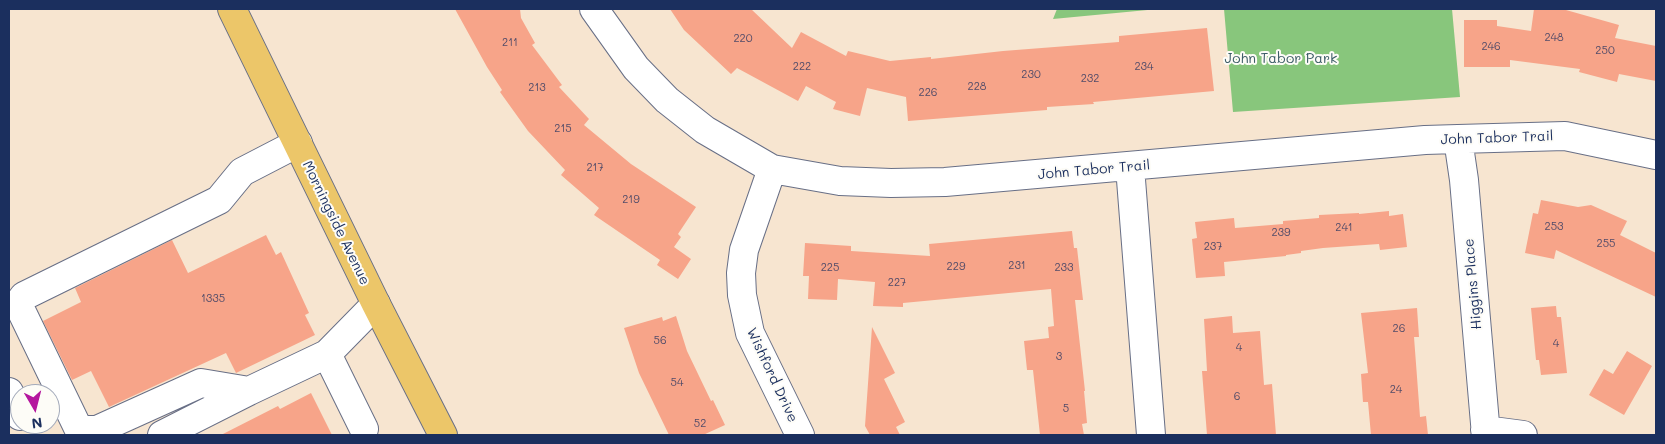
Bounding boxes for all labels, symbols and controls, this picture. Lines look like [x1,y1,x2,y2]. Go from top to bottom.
house number: 248 [1544,31,1564,45]
house number: 220 [733,32,753,46]
house number: 211 [502,36,518,50]
house number: 246 [1481,40,1501,54]
house number: 250 [1595,44,1615,58]
park label: John Tabor Park [1224,51,1338,67]
house number: 222 [793,60,811,74]
house number: 234 [1134,60,1154,74]
house number: 230 [1021,68,1041,82]
house number: 232 [1081,72,1099,86]
house number: 228 [968,80,986,94]
house number: 213 [528,81,546,95]
house number: 226 [919,86,937,100]
house number: 215 [554,122,572,136]
street label: John Tabor Trail [1440,128,1554,148]
street label: John Tabor Trail [1037,157,1151,183]
street label: Morningside Avenue [299,158,373,288]
house number: 217 [586,161,604,175]
house number: 219 [622,193,640,207]
house number: 253 [1545,220,1563,234]
house number: 241 [1335,221,1353,235]
house number: 239 [1271,226,1291,240]
house number: 255 [1597,237,1615,251]
street label: Higgins Place [1461,238,1485,330]
house number: 237 [1204,240,1222,254]
house number: 231 [1008,259,1026,273]
house number: 229 [947,260,965,274]
house number: 225 [821,261,839,275]
house number: 233 [1054,261,1074,275]
house number: 227 [888,276,906,290]
house number: 1335 [201,292,225,306]
house number: 26 [1393,322,1405,336]
street label: Wishford Drive [743,325,801,425]
house number: 56 [653,334,667,348]
house number: 4 [1553,337,1559,351]
house number: 4 [1236,341,1242,355]
house number: 3 [1056,350,1062,364]
house number: 54 [671,376,683,390]
house number: 24 [1390,383,1402,397]
north arrow [10,384,60,434]
house number: 6 [1234,390,1240,404]
house number: 5 [1063,402,1069,416]
text: N [30,413,44,434]
house number: 52 [694,417,706,431]

